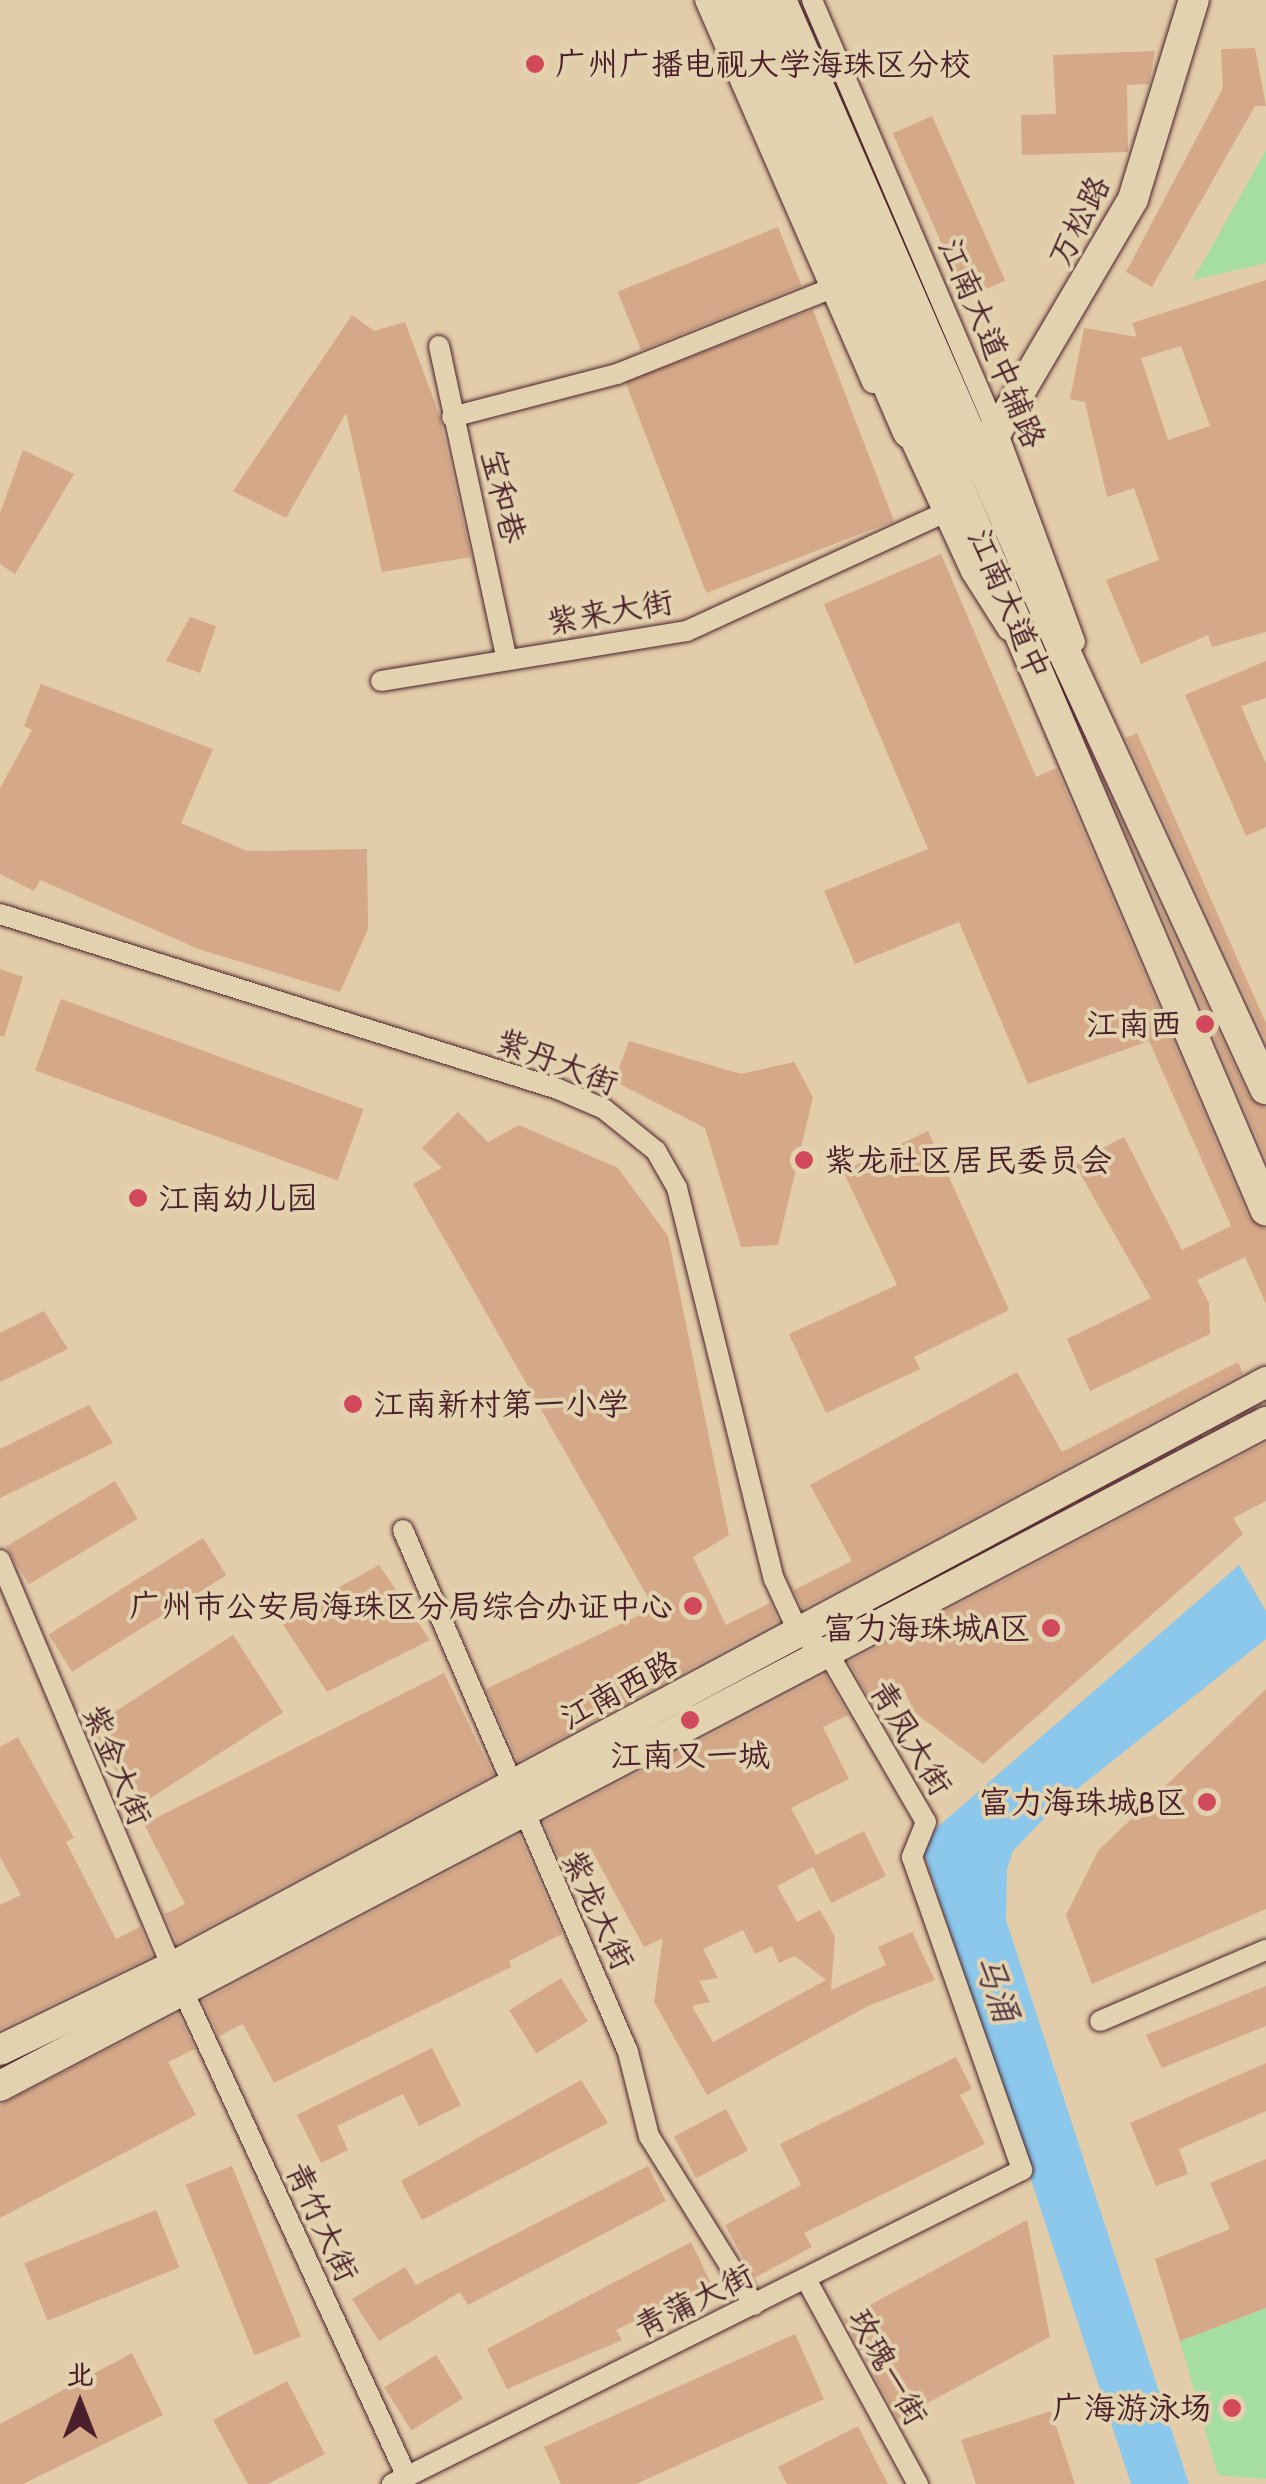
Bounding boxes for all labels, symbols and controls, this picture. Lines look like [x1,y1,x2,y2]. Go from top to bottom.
place label: 广州广播电视大学海珠区分校 [555,45,971,83]
marker: 广州广播电视大学海珠区分校 [524,53,546,75]
street label: 万松路 [1040,170,1118,272]
street label: 江南大道中辅路 [931,232,1053,454]
street label: 宝和巷 [473,445,533,547]
street label: 江南大道中 [960,523,1058,685]
street label: 紫来大街 [544,582,676,642]
place label: 江南西 [1086,1005,1182,1043]
marker: 江南西 [1192,1011,1218,1037]
street label: 紫丹大街 [490,1021,624,1103]
place label: 紫龙社区居民委员会 [824,1141,1112,1179]
marker: 紫龙社区居民委员会 [793,1149,815,1171]
place label: 江南幼儿园 [158,1179,318,1217]
marker: 江南幼儿园 [127,1187,149,1209]
place label: 江南新村第一小学 [373,1385,629,1423]
marker: 江南新村第一小学 [342,1393,364,1415]
place label: 广州市公安局海珠区分局综合办证中心 [129,1587,673,1625]
marker: 广州市公安局海珠区分局综合办证中心 [682,1595,704,1617]
place label: 富力海珠城A区 [823,1609,1031,1647]
marker: 富力海珠城A区 [1040,1617,1062,1639]
street label: 江南西路 [553,1643,685,1737]
street label: 青凤大街 [862,1673,960,1803]
street label: 紫金大街 [74,1699,160,1831]
marker: 江南又一城 [679,1709,701,1731]
place label: 江南又一城 [610,1736,770,1774]
place label: 富力海珠城B区 [979,1783,1187,1821]
marker: 富力海珠城B区 [1196,1791,1218,1813]
street label: 紫龙大街 [554,1844,642,1976]
water label: 马涌 [966,1948,1028,2028]
street label: 青竹大街 [278,2156,366,2288]
street label: 青蒲大街 [628,2256,760,2346]
street label: 玫瑰一街 [840,2302,936,2432]
north arrow [30,2354,130,2454]
text: 北 [66,2355,94,2393]
place label: 广海游泳场 [1052,2389,1212,2427]
marker: 广海游泳场 [1221,2397,1243,2419]

